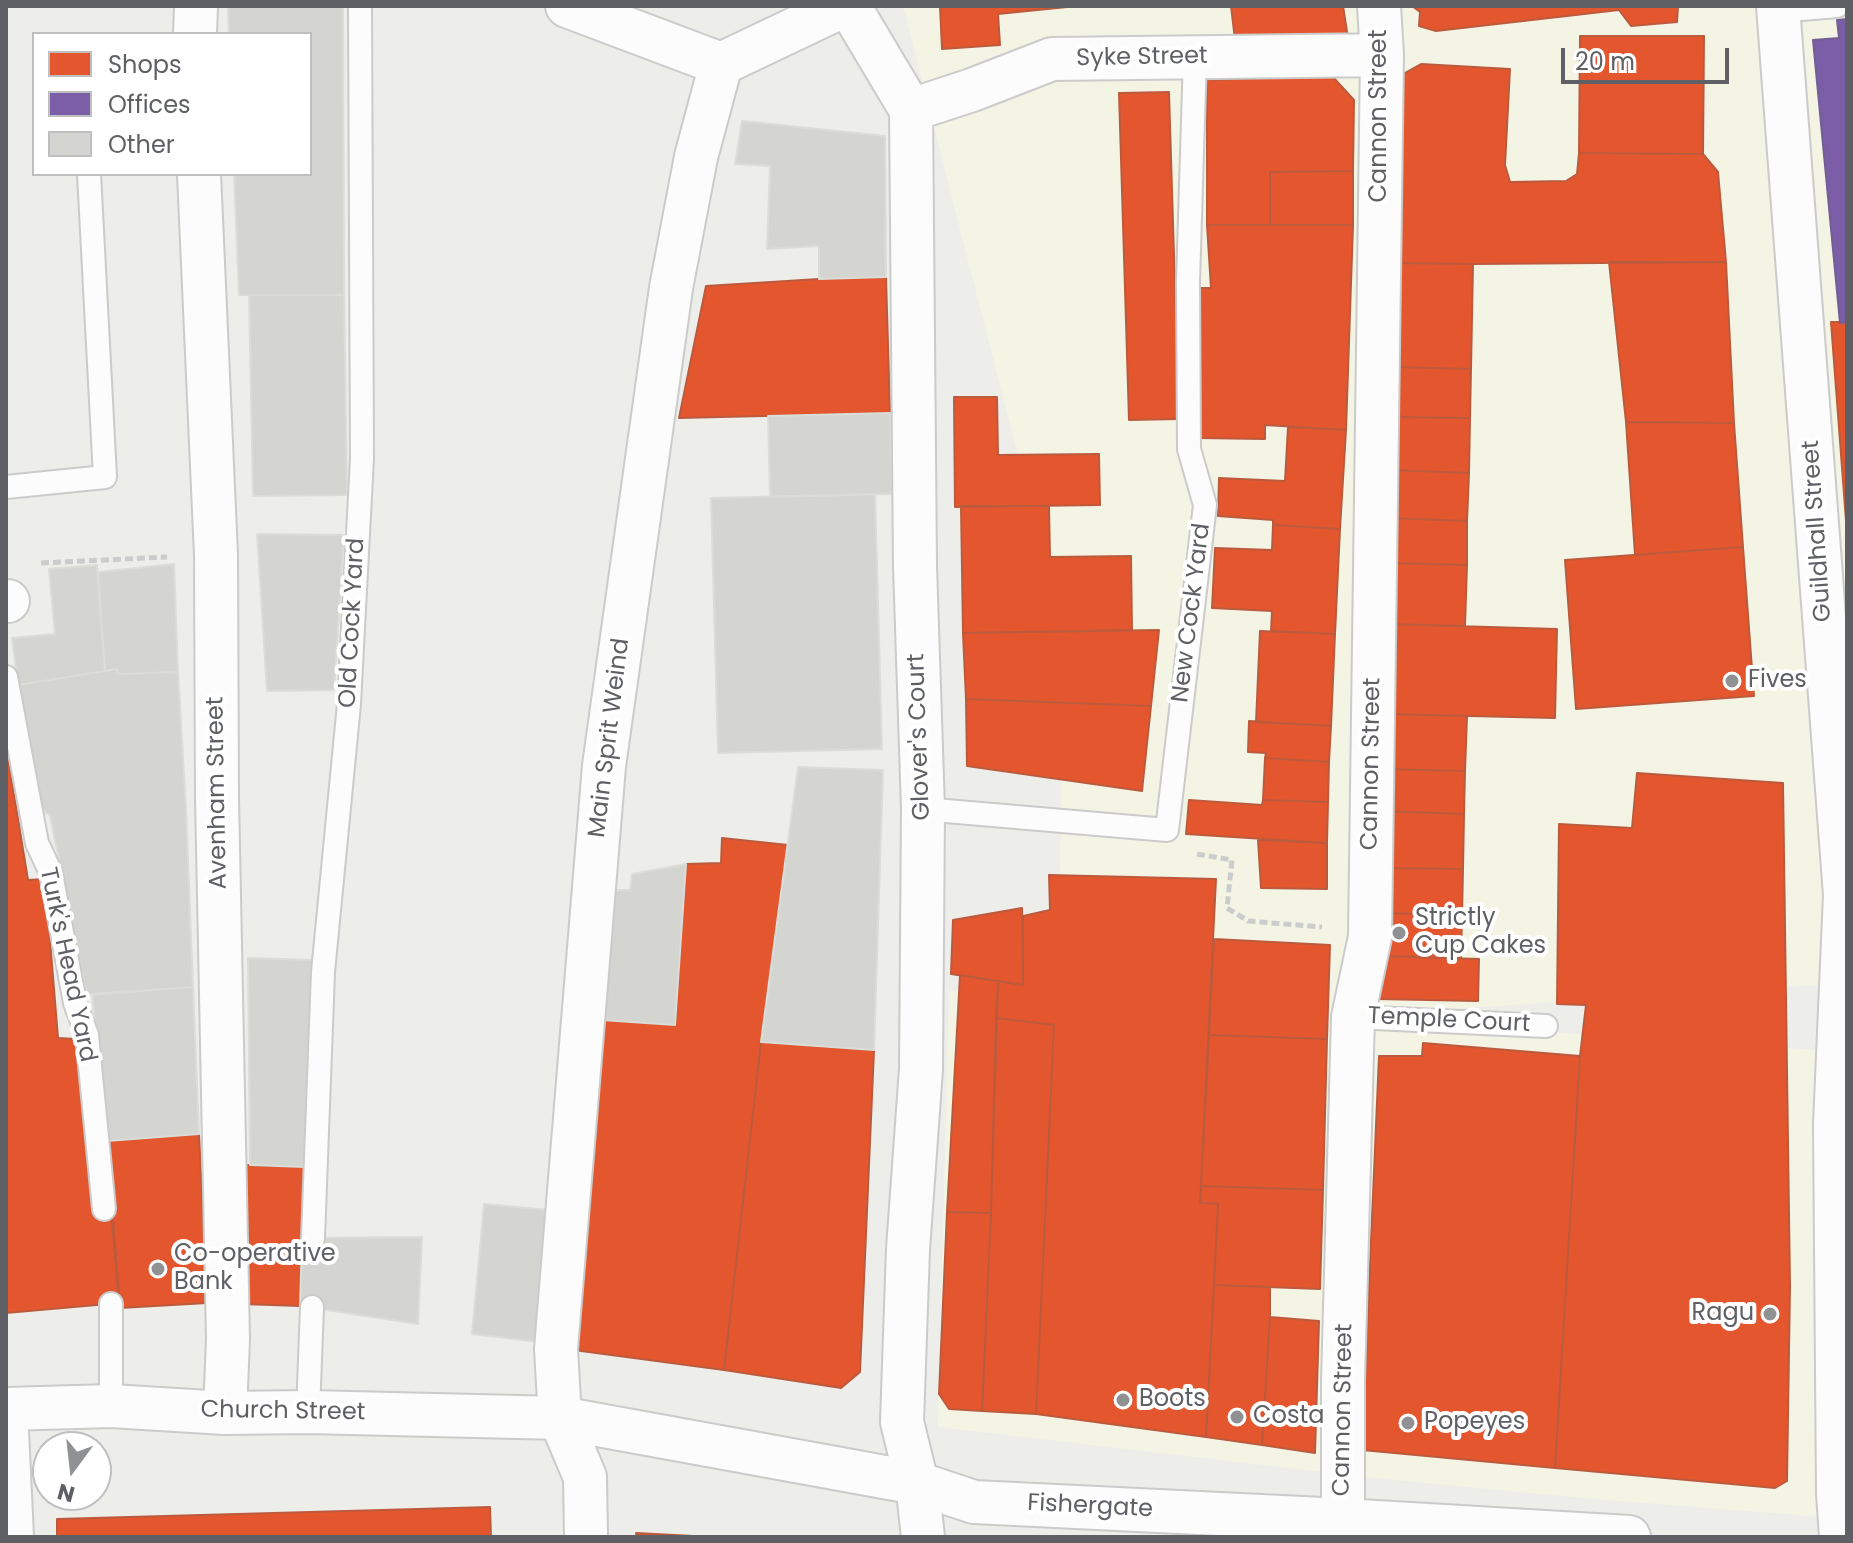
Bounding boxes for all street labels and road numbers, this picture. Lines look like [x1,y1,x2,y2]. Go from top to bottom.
street label: Cannon Street [1366,30,1394,202]
street label: Syke Street [1076,42,1208,74]
street label: Guildhall Street [1797,439,1839,623]
street label: New Cock Yard [1167,522,1217,704]
street label: Old Cock Yard [334,537,372,709]
street label: Main Sprit Weind [583,637,637,839]
street label: Glover's Court [903,653,937,821]
street label: Cannon Street [1356,677,1388,851]
street label: Avenham Street [202,696,234,890]
street label: Turk's Head Yard [32,865,102,1065]
street label: Temple Court [1367,1002,1531,1040]
street label: Cannon Street [1328,1323,1360,1497]
street label: Church Street [200,1396,366,1428]
street label: Fishergate [1026,1489,1154,1525]

